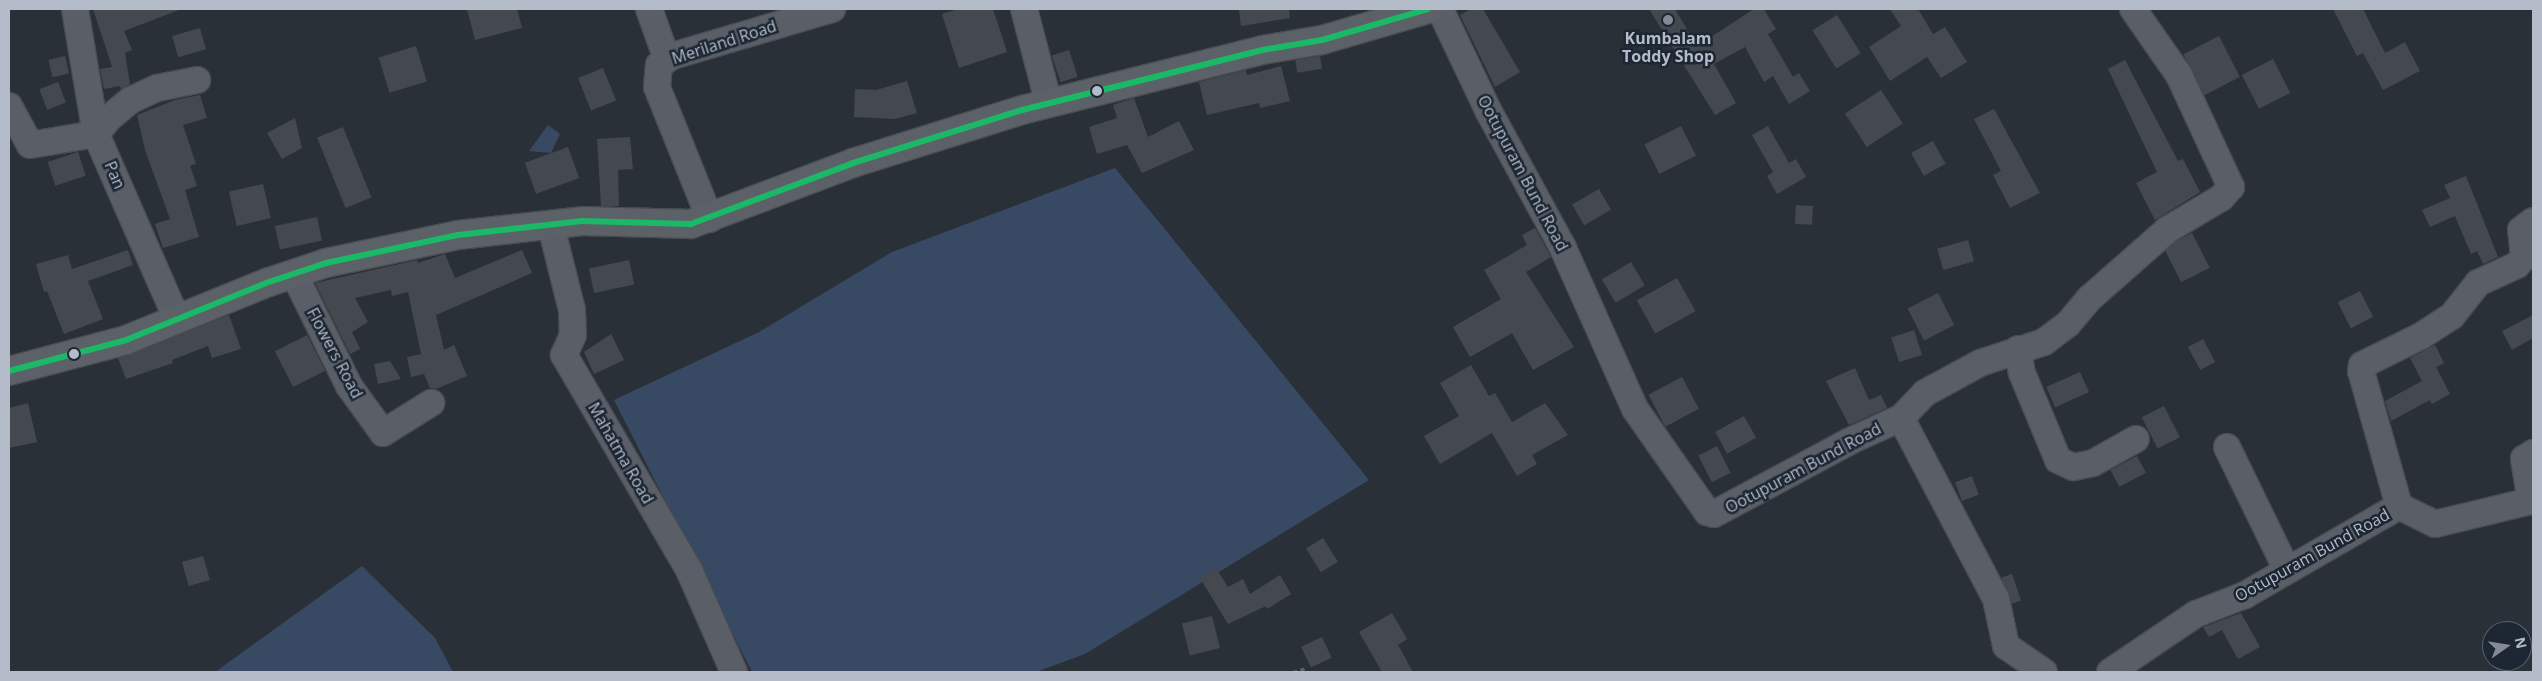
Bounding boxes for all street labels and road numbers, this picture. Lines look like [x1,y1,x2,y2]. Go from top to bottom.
street label: Meriland Road [669,16,779,68]
street label: Ootupuram Bund Road [1474,92,1572,254]
street label: Pan [101,158,129,192]
street label: Flowers Road [303,304,367,402]
street label: Mahatma Road [584,399,658,507]
street label: Ootupuram Bund Road [1722,419,1884,517]
street label: Ootupuram Bund Road [2231,505,2393,605]

